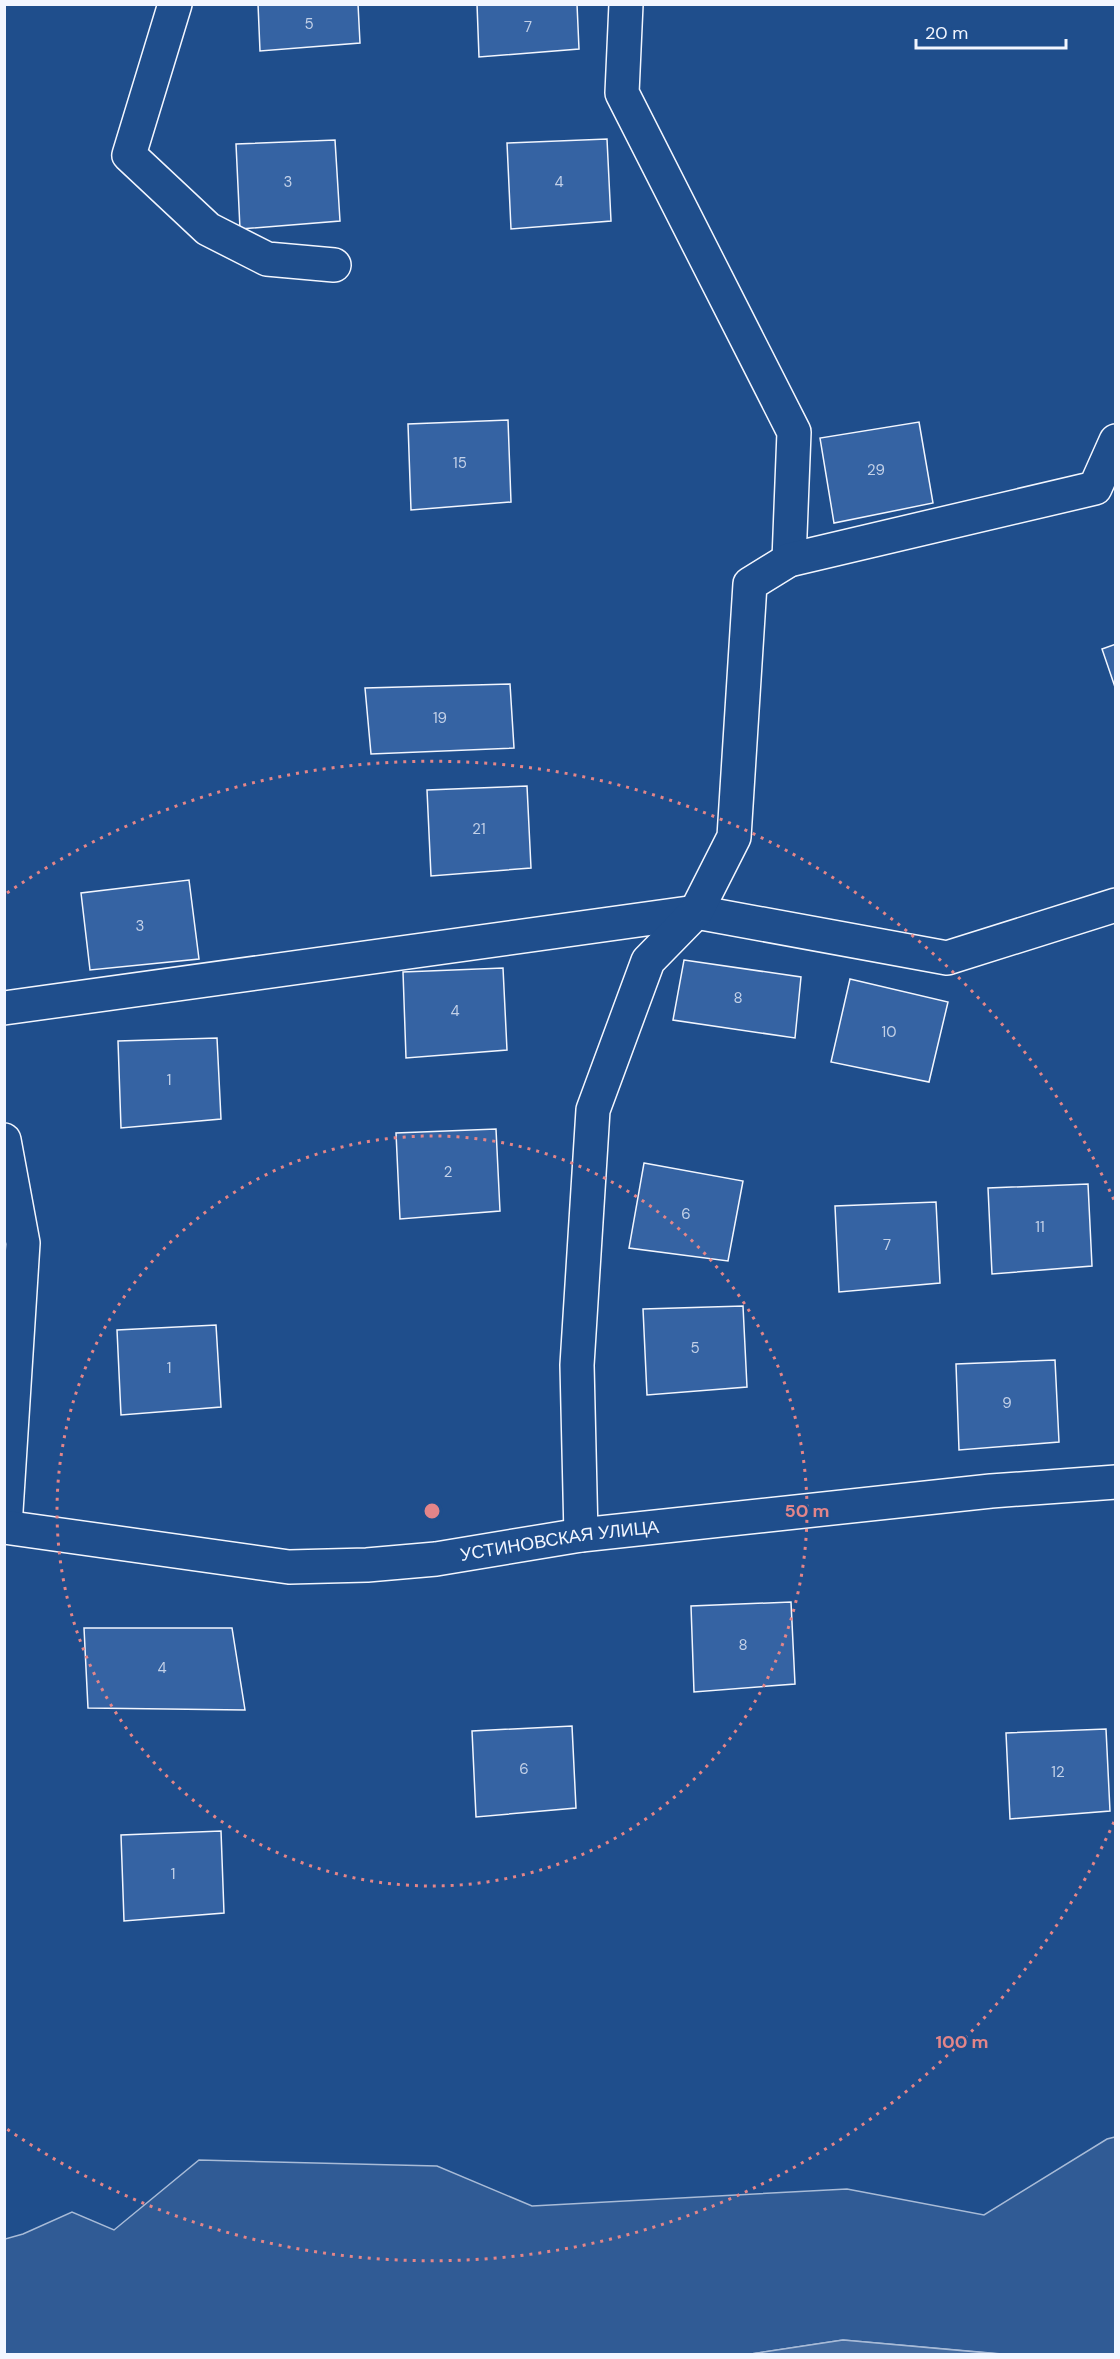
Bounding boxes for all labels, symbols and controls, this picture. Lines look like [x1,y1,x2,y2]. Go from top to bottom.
scale bar [916,12,1066,50]
house number: 5 [304,14,314,34]
house number: 7 [524,17,532,37]
text: 20 m [925,21,968,45]
house number: 3 [284,172,292,192]
house number: 4 [554,172,564,192]
house number: 15 [453,453,467,473]
house number: 29 [867,460,885,480]
house number: 19 [433,708,447,728]
house number: 21 [472,819,486,839]
house number: 3 [136,916,144,936]
house number: 8 [733,988,743,1008]
house number: 4 [450,1001,460,1021]
house number: 10 [882,1022,896,1042]
house number: 1 [167,1070,171,1090]
house number: 2 [444,1162,452,1182]
house number: 6 [681,1204,691,1224]
house number: 11 [1035,1217,1045,1237]
house number: 7 [883,1235,891,1255]
house number: 5 [690,1338,700,1358]
house number: 1 [167,1358,171,1378]
house number: 9 [1002,1393,1012,1413]
text: 50 m [784,1499,830,1523]
centre of rings [422,1501,442,1521]
street label: УСТИНОВСКАЯ УЛИЦА [458,1515,660,1567]
house number: 8 [738,1635,748,1655]
house number: 4 [157,1658,167,1678]
house number: 6 [519,1759,529,1779]
house number: 12 [1051,1762,1065,1782]
house number: 1 [171,1864,175,1884]
text: 100 m [935,2030,989,2054]

